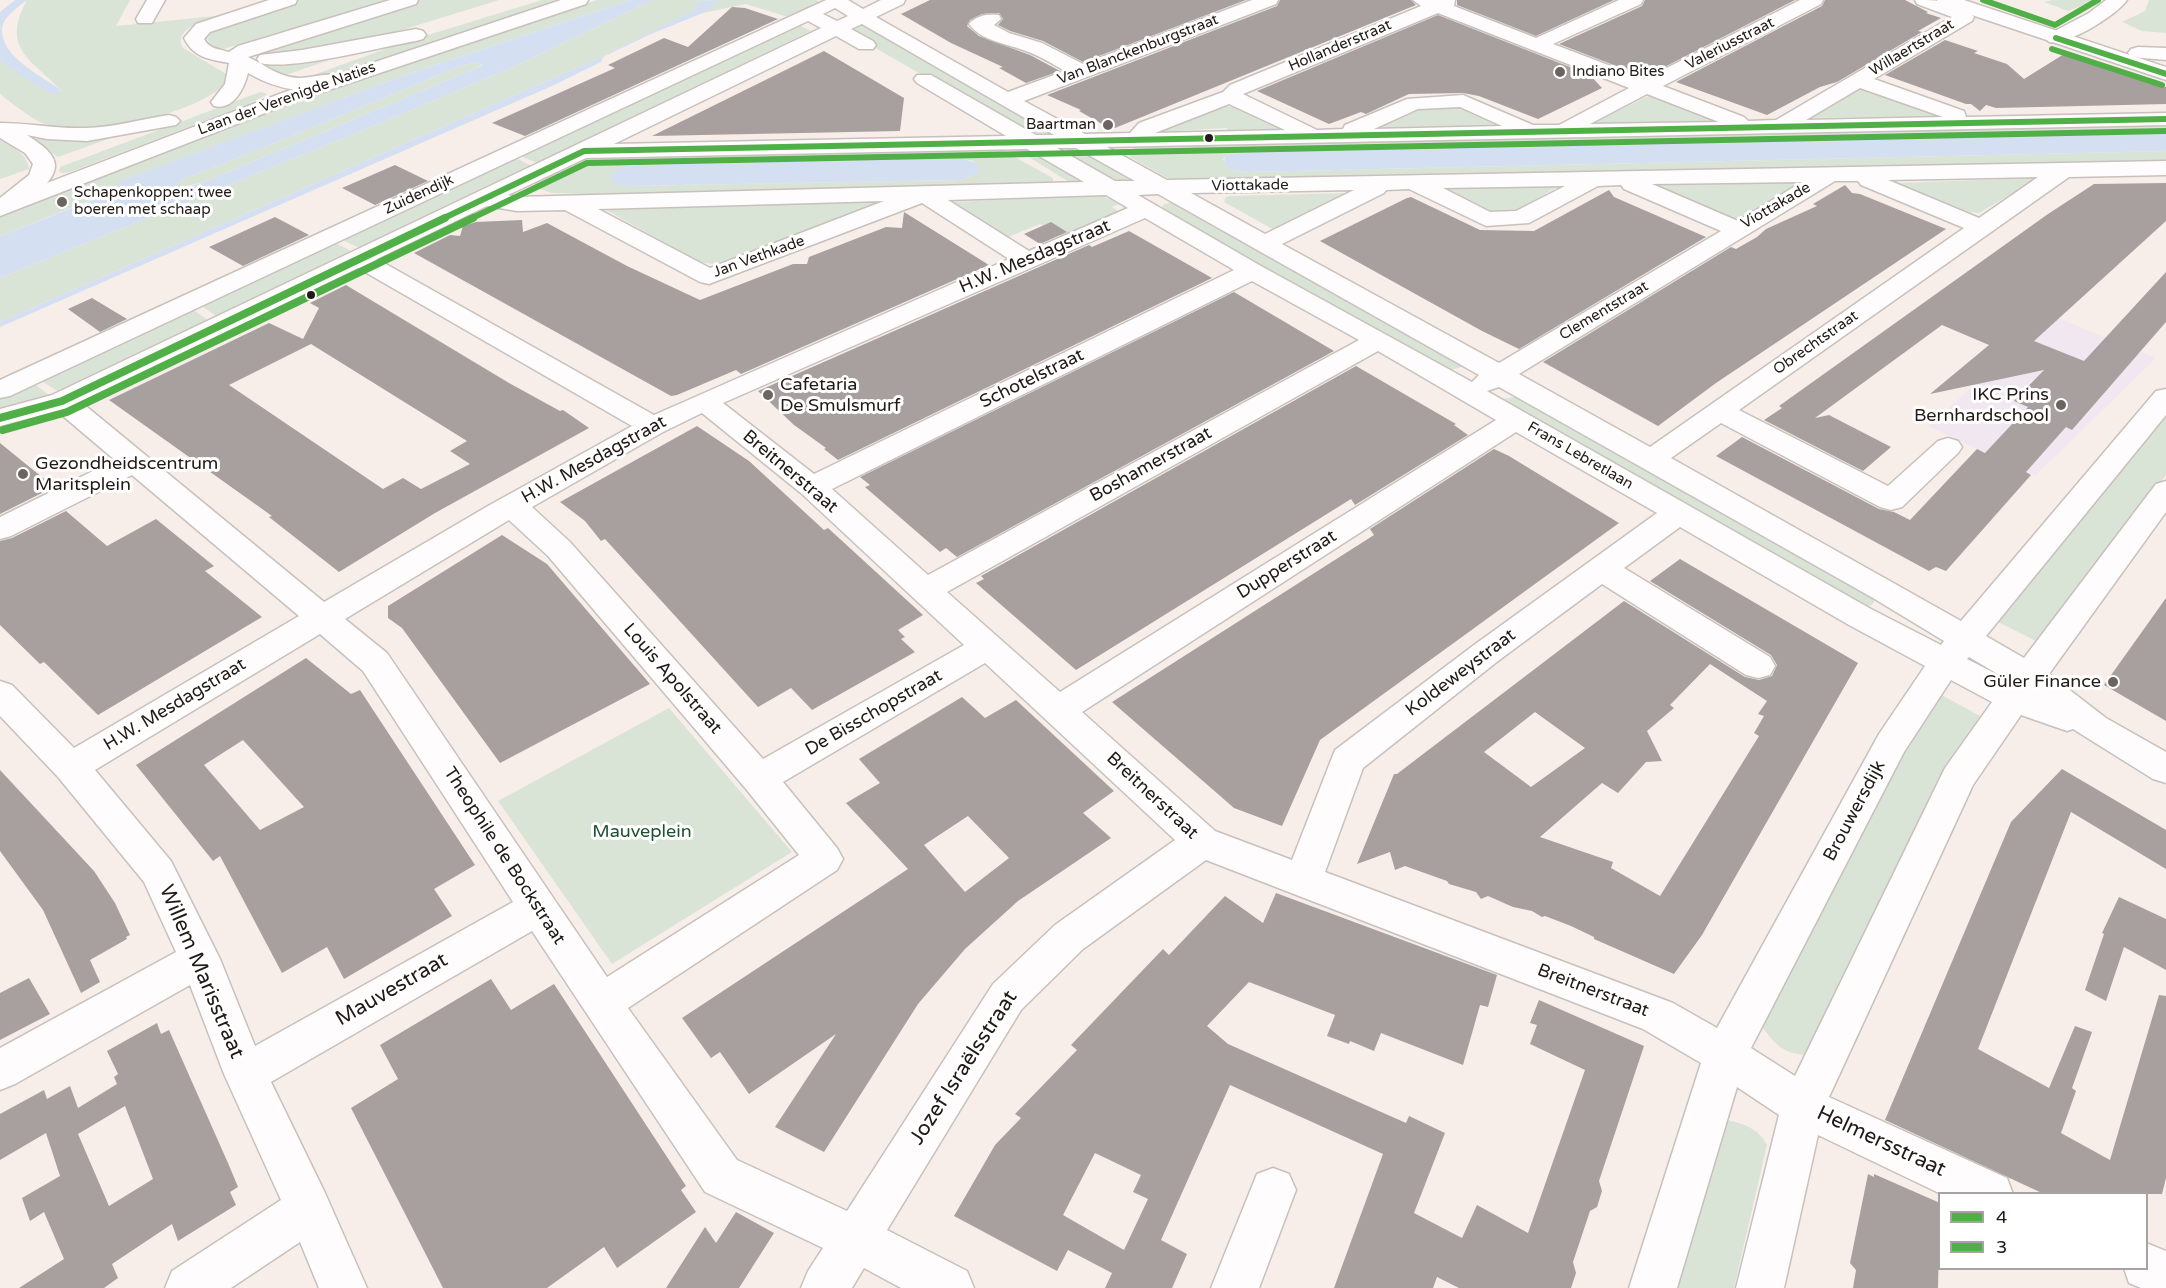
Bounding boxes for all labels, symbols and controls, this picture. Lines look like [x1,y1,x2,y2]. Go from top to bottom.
street label: Van Blanckenburgstraat [1055,11,1221,89]
street label: Valeriusstraat [1683,14,1777,74]
street label: Hollanderstraat [1286,16,1394,76]
street label: Willaertstraat [1866,16,1958,80]
street label: Laan der Verenigde Naties [196,58,378,140]
place label: Indiano Bites [1572,63,1664,81]
marker: Indiano Bites [1553,65,1567,79]
place label: Baartman [1026,116,1096,134]
marker: Baartman [1101,118,1115,132]
unlabelled marker [1203,132,1215,144]
street label: Zuidendijk [381,171,457,219]
street label: Viottakade [1211,176,1289,196]
street label: Viottakade [1738,179,1814,233]
place label: Schapenkoppen: twee boeren met schaap [74,184,232,219]
marker: Schapenkoppen: twee boeren met schaap [55,195,69,209]
street label: H.W. Mesdagstraat [956,215,1114,299]
street label: Jan Vethkade [711,232,807,282]
street label: Clementstraat [1556,277,1652,345]
unlabelled marker [305,289,317,301]
street label: Obrechtstraat [1770,307,1862,379]
street label: Schotelstraat [976,344,1088,414]
place label: Cafetaria De Smulsmurf [780,374,901,416]
place label: IKC Prins Bernhardschool [1914,384,2049,426]
marker: Cafetaria De Smulsmurf [761,388,775,402]
marker: IKC Prins Bernhardschool [2054,398,2068,412]
street label: H.W. Mesdagstraat [518,411,670,509]
street label: Frans Lebretlaan [1524,418,1636,494]
street label: Boshamerstraat [1086,423,1216,507]
street label: Breitnerstraat [738,426,842,518]
place label: Gezondheidscentrum Maritsplein [35,453,218,496]
marker: Gezondheidscentrum Maritsplein [16,467,30,481]
street label: Dupperstraat [1233,526,1341,604]
street label: Louis Apolstraat [618,619,726,739]
street label: Koldeweystraat [1402,625,1520,721]
street label: H.W. Mesdagstraat [100,654,250,756]
street label: De Bisschopstraat [802,665,946,761]
place label: Güler Finance [1983,671,2101,693]
marker: Güler Finance [2106,675,2120,689]
street label: Breitnerstraat [1102,748,1202,844]
street label: Brouwersdijk [1819,757,1891,865]
street label: Theophile de Bockstraat [439,763,569,949]
park label: Mauveplein [592,821,692,843]
street label: Willem Marisstraat [153,881,249,1063]
street label: Mauvestraat [332,948,452,1032]
street label: Breitnerstraat [1534,960,1652,1022]
street label: Jozef Israëlsstraat [905,986,1023,1150]
street label: Helmersstraat [1813,1101,1949,1183]
legend [1938,1192,2148,1270]
text: 4 [1996,1206,2007,1228]
text: 3 [1996,1236,2007,1258]

